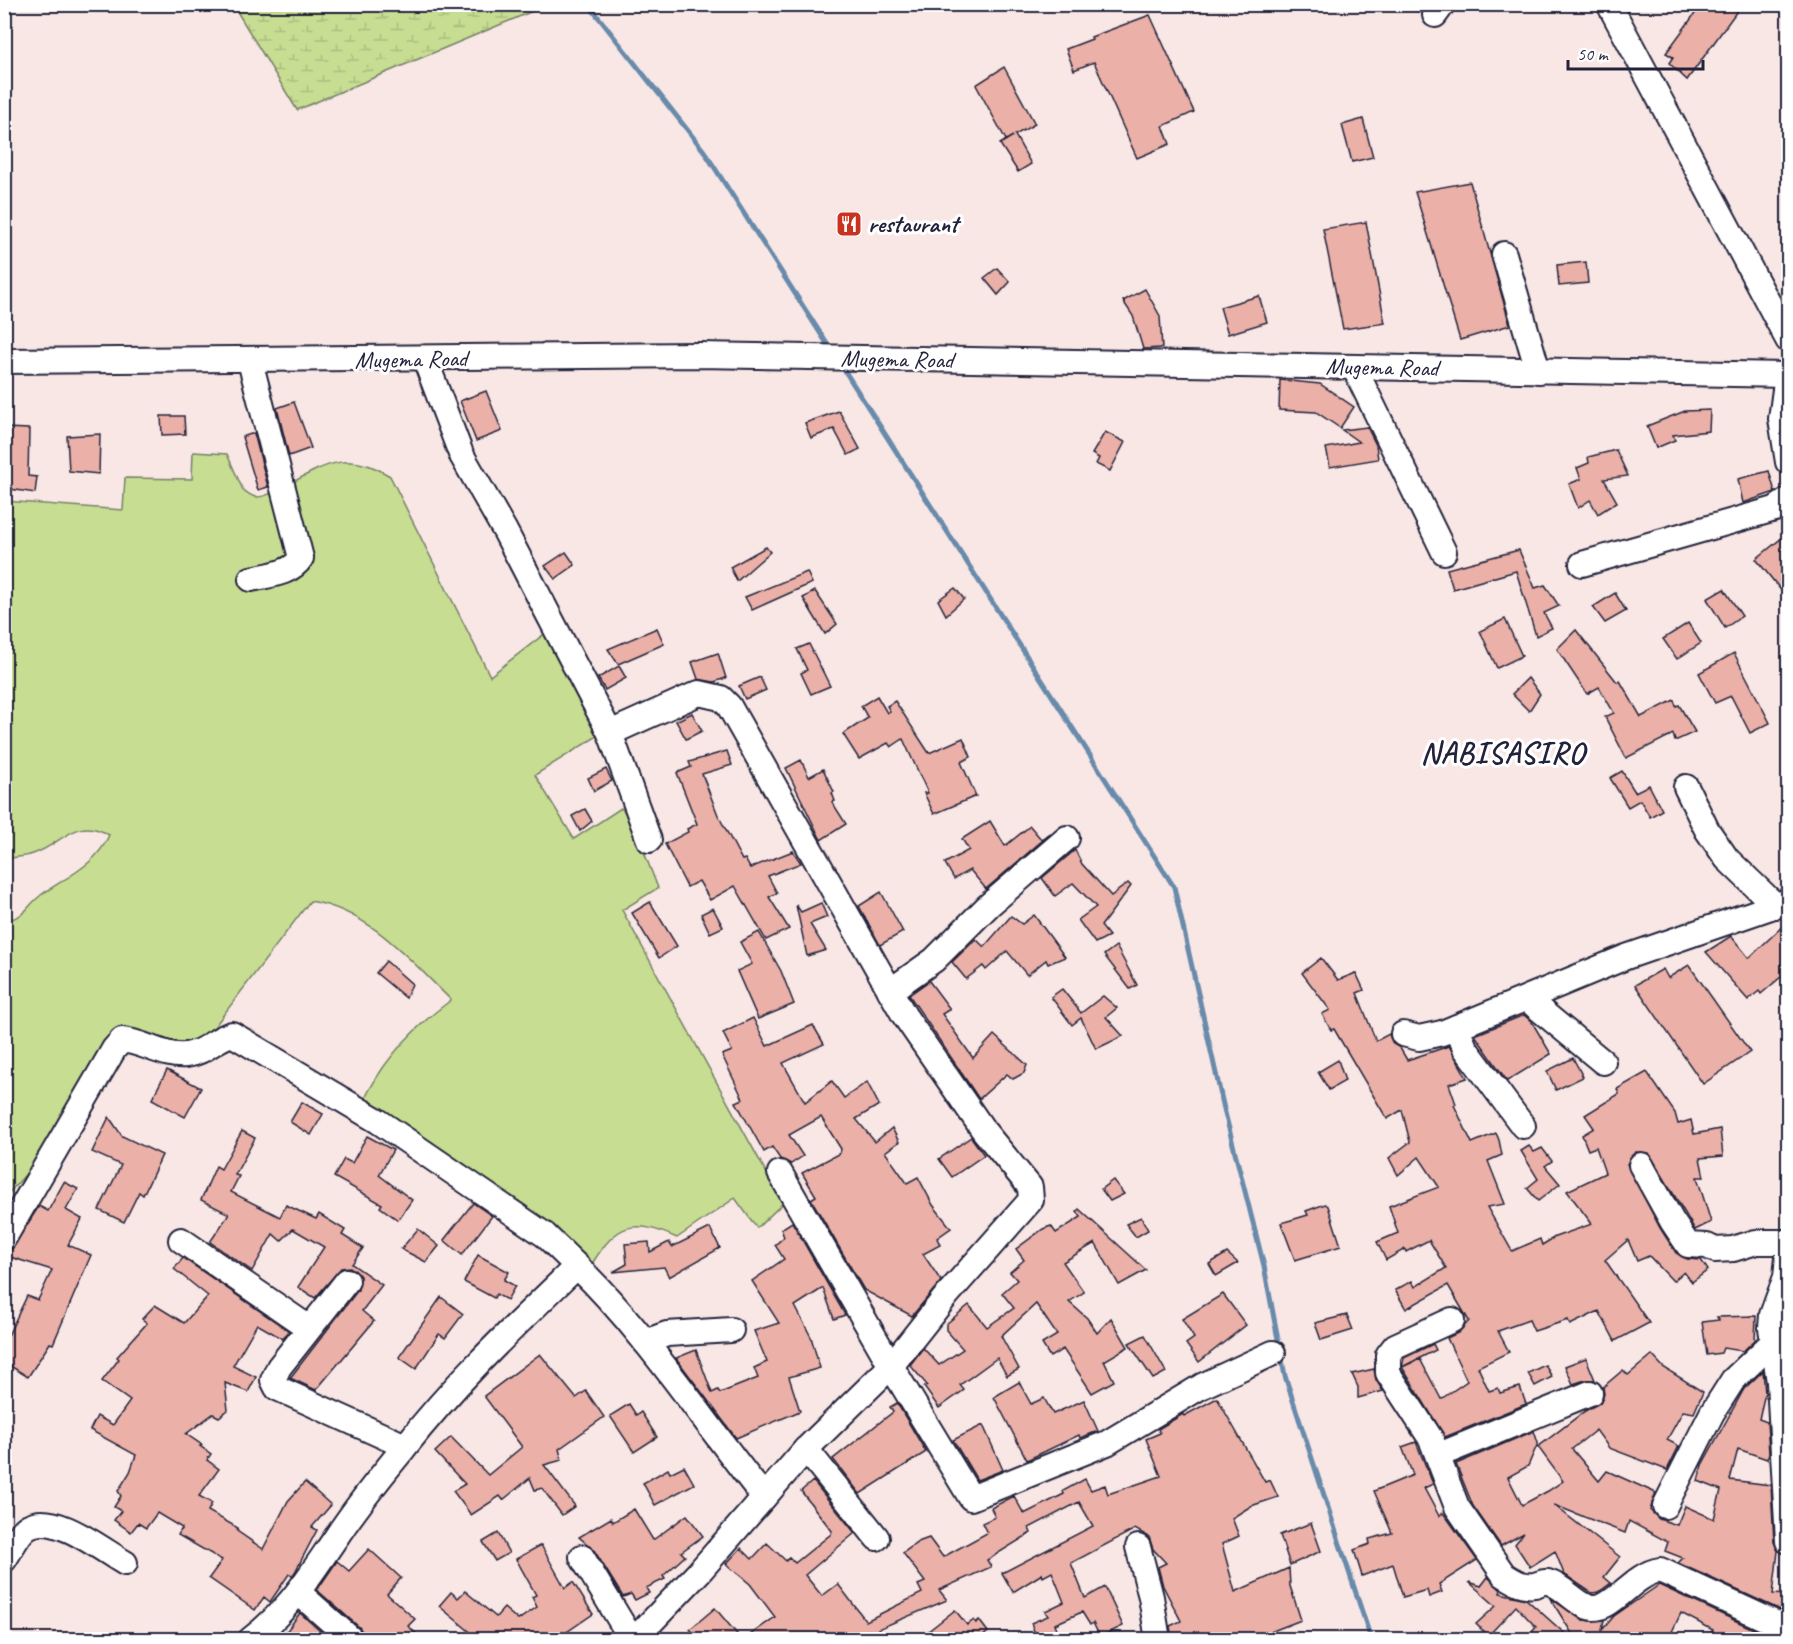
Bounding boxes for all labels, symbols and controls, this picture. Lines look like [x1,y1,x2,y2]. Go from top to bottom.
scale bar [1568,33,1703,71]
text: 50 m [1577,43,1610,65]
restaurant icon: restaurant [834,209,864,239]
place label: restaurant [868,209,962,239]
street label: Mugema Road [354,343,471,375]
street label: Mugema Road [840,343,957,375]
street label: Mugema Road [1325,351,1442,383]
district label: NABISASIRO [1421,734,1588,772]

